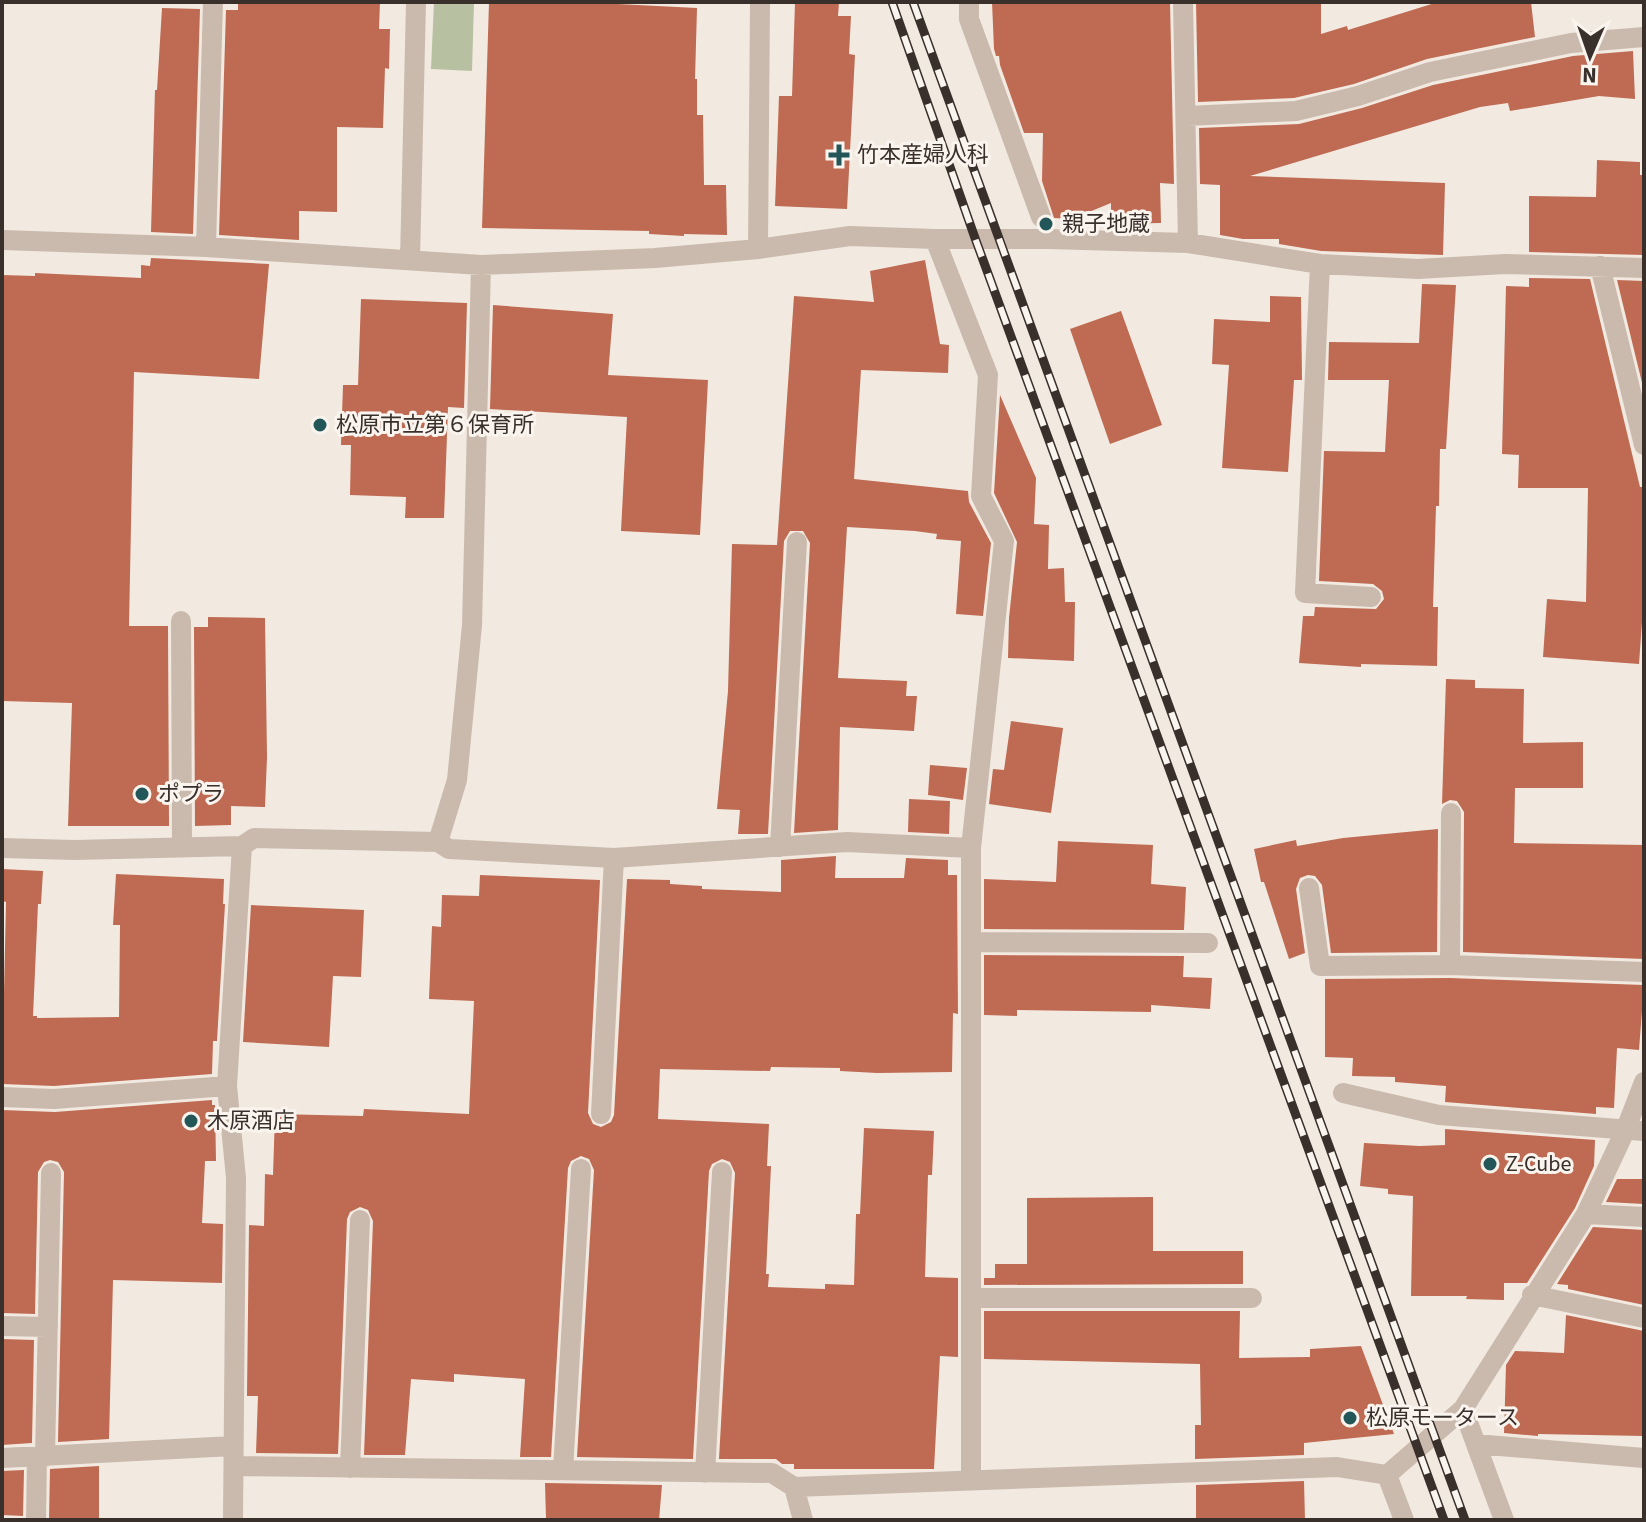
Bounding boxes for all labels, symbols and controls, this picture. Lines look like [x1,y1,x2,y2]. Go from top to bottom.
north arrow [1550,16,1630,96]
text: N [1581,59,1597,91]
place label: 竹本産婦人科 [857,139,989,171]
marker: 竹本産婦人科 [828,144,850,166]
place label: 親子地蔵 [1062,208,1150,240]
marker: 親子地蔵 [1037,215,1055,233]
place label: 松原市立第６保育所 [336,409,534,441]
marker: 松原市立第６保育所 [311,416,329,434]
place label: ポプラ [158,778,224,810]
marker: ポプラ [133,785,151,803]
place label: 木原酒店 [207,1105,295,1137]
marker: 木原酒店 [182,1112,200,1130]
place label: Z-Cube [1506,1148,1571,1180]
marker: Z-Cube [1481,1155,1499,1173]
place label: 松原モータース [1366,1402,1519,1434]
marker: 松原モータース [1341,1409,1359,1427]

